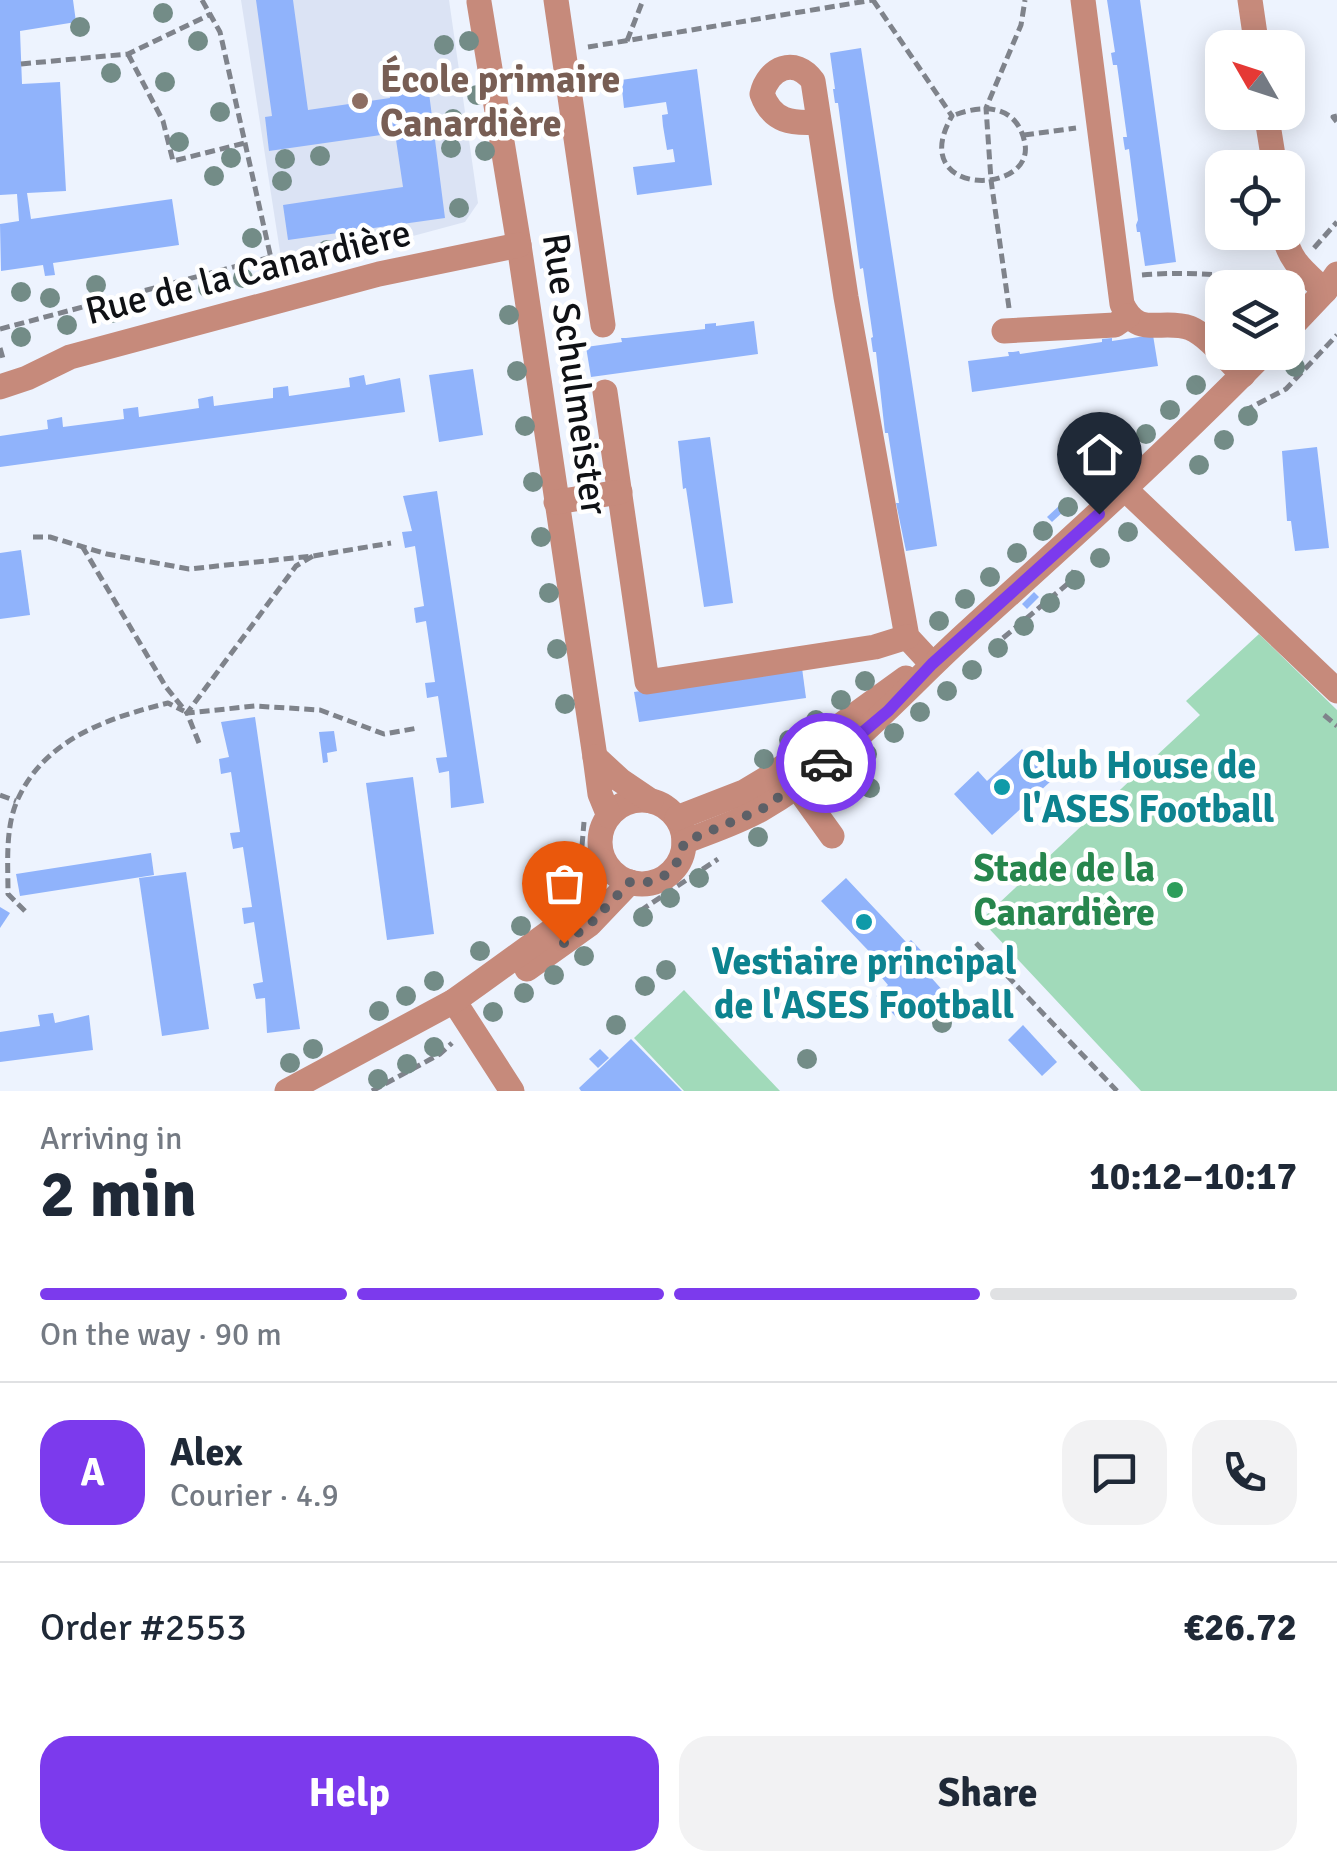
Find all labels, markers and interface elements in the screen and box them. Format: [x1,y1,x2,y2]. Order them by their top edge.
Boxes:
north arrow [1205,30,1305,130]
map controls [1205,30,1305,370]
place label: École primaire Canardière [380,55,620,147]
marker: École primaire Canardière [349,90,371,112]
button: locate [1205,150,1305,250]
street label: Rue de la Canardière [80,209,416,335]
street label: Rue Schulmeister [532,230,618,518]
button: layers [1205,270,1305,370]
pin [1057,412,1142,515]
icon: home [1072,427,1127,482]
courier [776,713,876,813]
icon: car [799,736,854,791]
place label: Club House de l'ASES Football [1022,742,1274,833]
marker: Club House de l'ASES Football [991,776,1013,798]
pin [522,841,607,944]
place label: Stade de la Canardière [973,845,1155,936]
icon: bag [537,856,592,911]
marker: Stade de la Canardière [1164,879,1186,901]
marker: Vestiaire principal de l'ASES Football [853,911,875,933]
place label: Vestiaire principal de l'ASES Football [711,938,1017,1029]
text: Arriving in [40,1119,182,1158]
text: 10:12–10:17 [1089,1153,1297,1200]
text: 2 min [40,1155,197,1235]
text: On the way · 90 m [40,1315,282,1354]
button: chat [1062,1420,1167,1525]
button: phone [1192,1420,1297,1525]
text: Alex [170,1429,243,1476]
text: A [80,1449,105,1496]
text: Courier · 4.9 [170,1476,339,1515]
text: Order #2553 [40,1604,247,1651]
text: €26.72 [1184,1604,1297,1651]
button: Help [40,1736,659,1851]
button: Share [679,1736,1297,1851]

